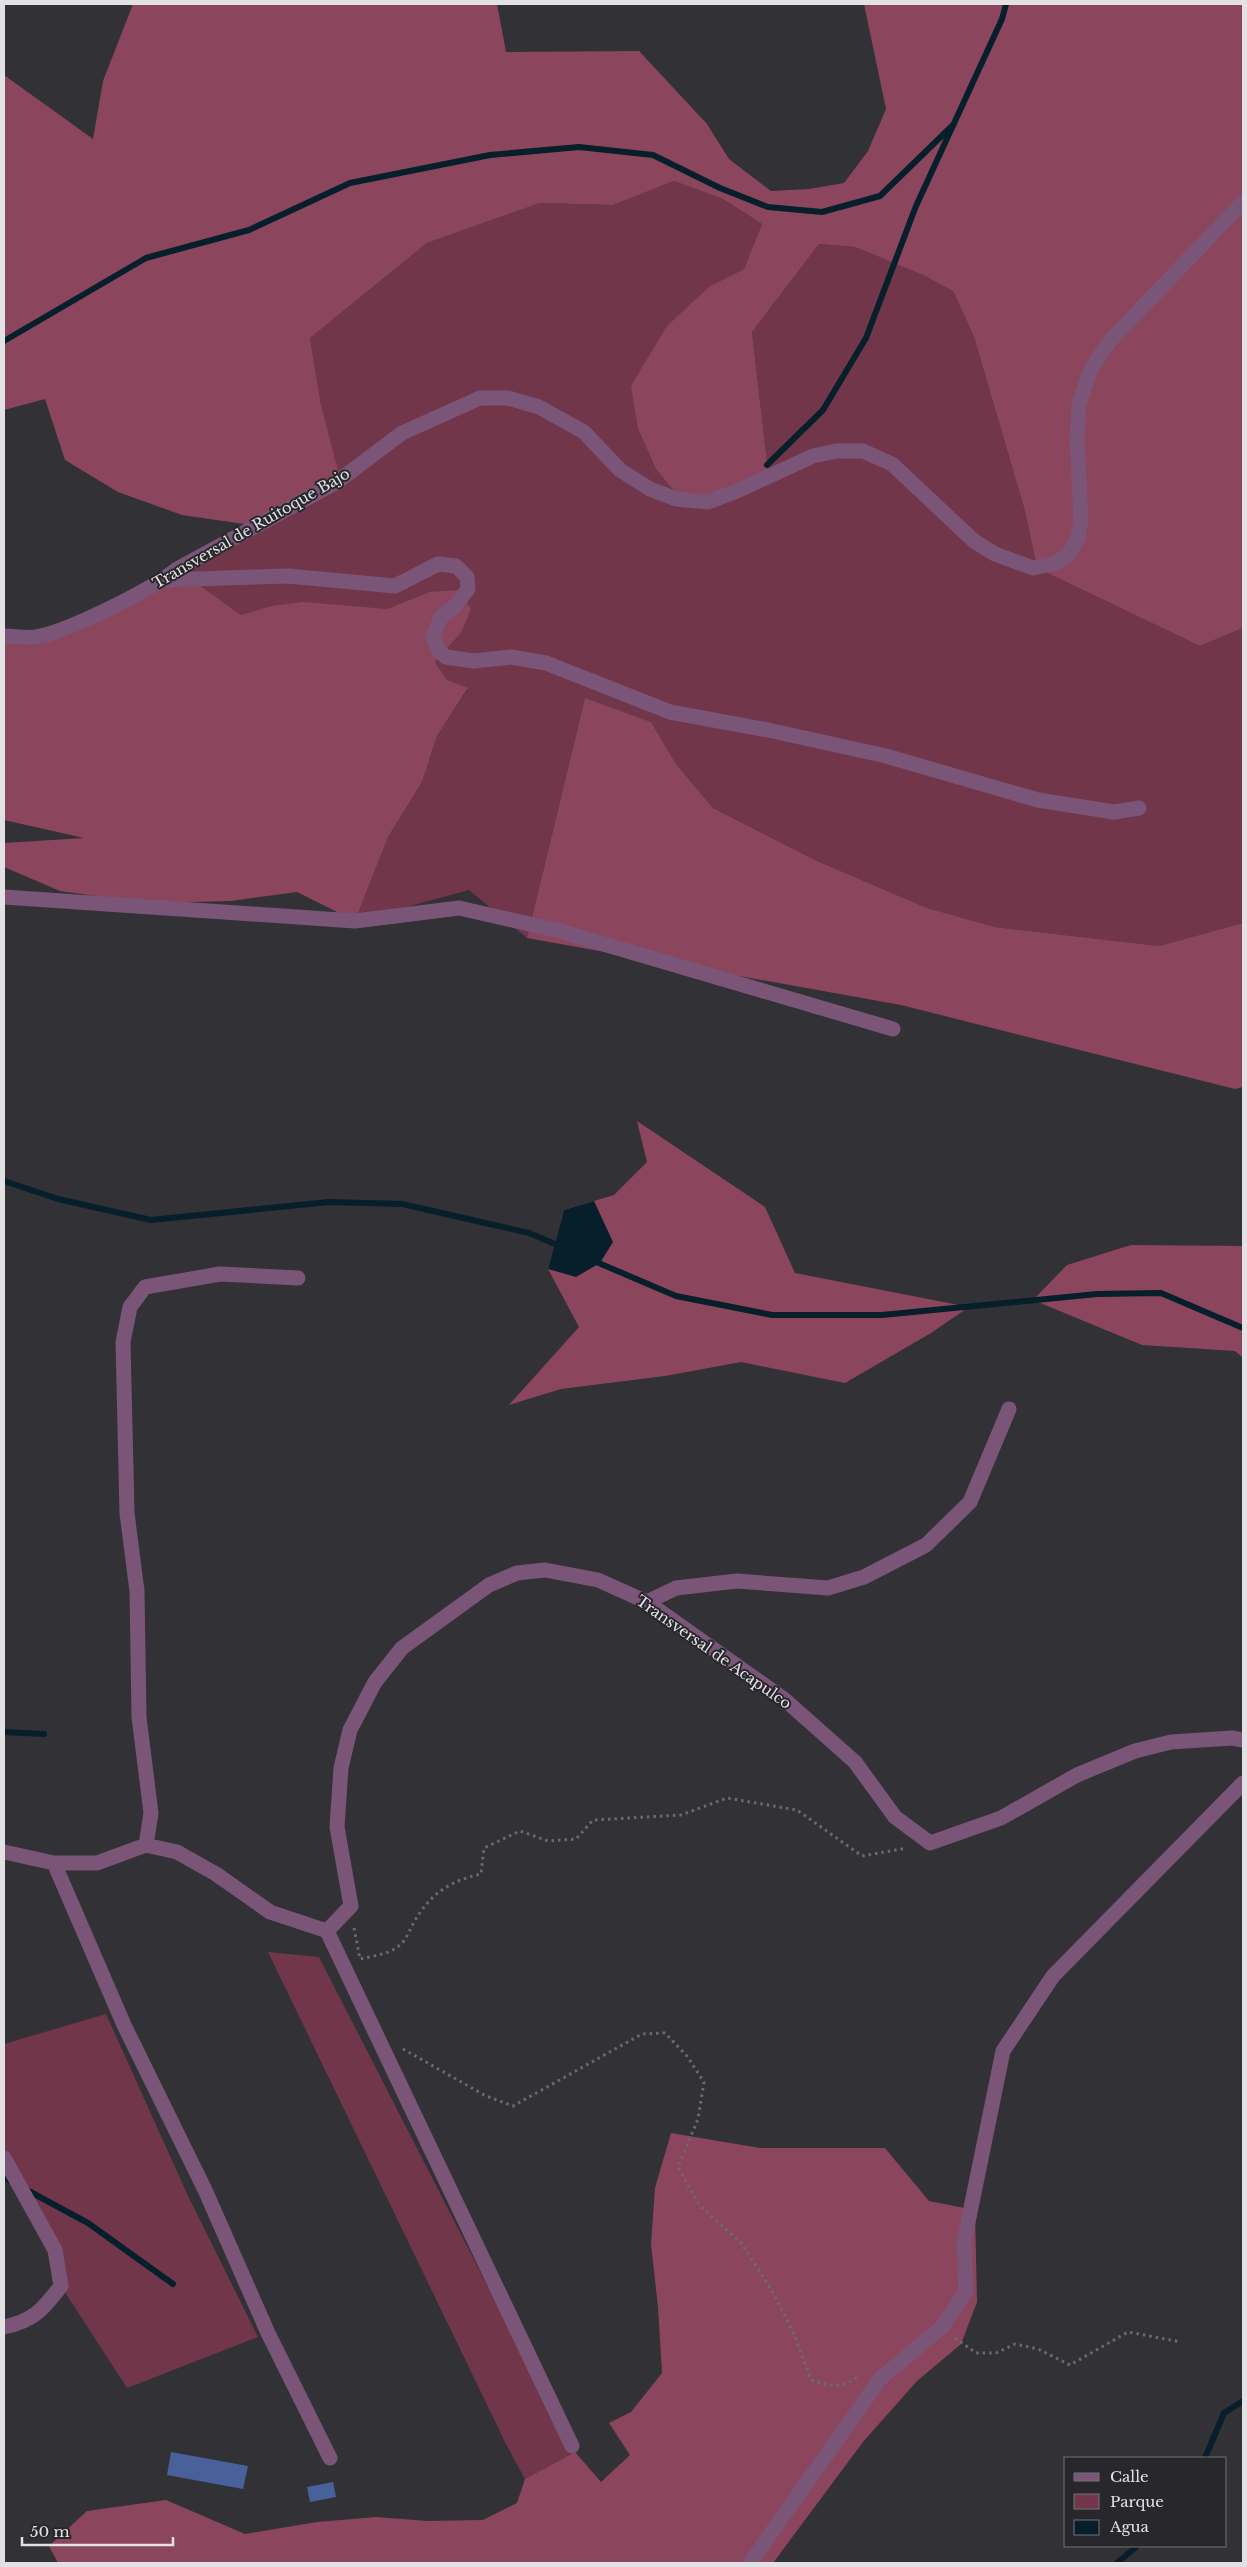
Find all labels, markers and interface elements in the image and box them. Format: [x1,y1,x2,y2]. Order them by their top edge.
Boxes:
street label: Transversal de Ruitoque Bajo [149,463,353,592]
street label: Transversal de Acapulco [633,1591,796,1713]
legend [1064,2457,1227,2547]
text: Calle [1110,2467,1149,2486]
text: Parque [1110,2492,1164,2511]
scale bar [22,2514,174,2546]
text: Agua [1109,2517,1150,2536]
text: 50 m [30,2522,70,2541]

